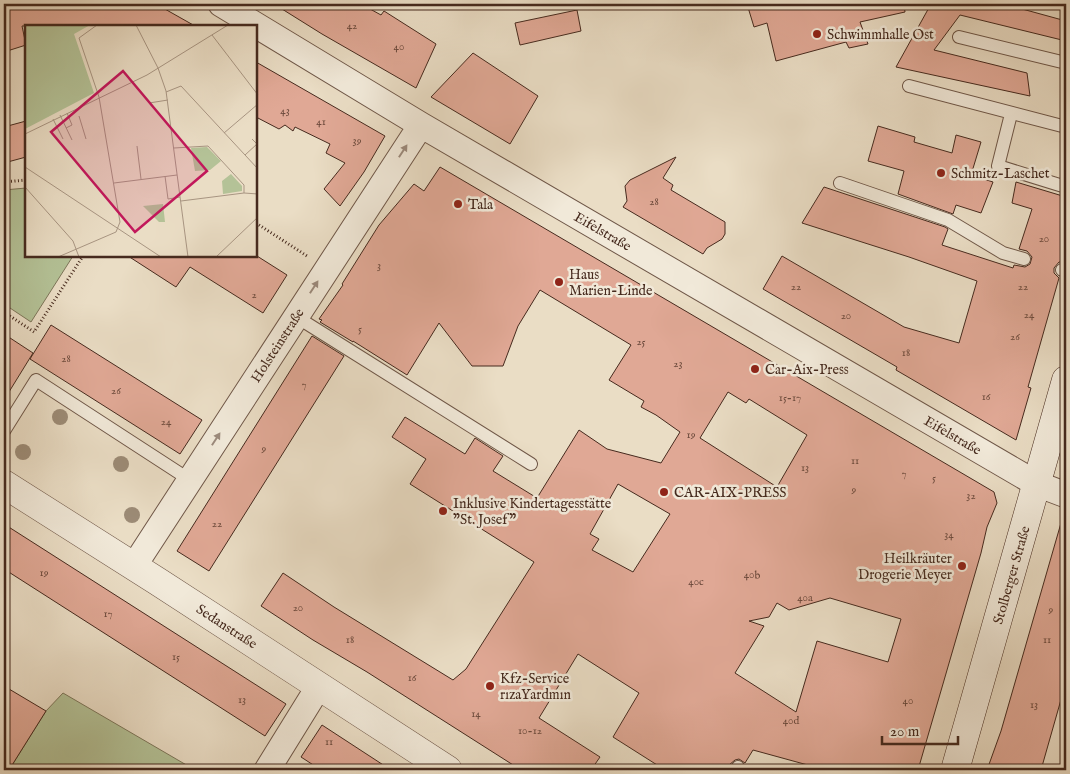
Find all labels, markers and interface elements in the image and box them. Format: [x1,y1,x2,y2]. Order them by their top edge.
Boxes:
house number: 42 [347,19,357,33]
inset map [25,25,258,258]
place label: Schwimmhalle Ost [827,26,934,44]
marker: Schwimmhalle Ost [811,28,823,40]
house number: 40 [394,40,404,54]
house number: 43 [280,104,290,118]
house number: 41 [316,115,326,129]
house number: 39 [353,134,362,148]
one-way arrow [398,145,408,158]
place label: Schmitz-Laschet [951,165,1050,183]
marker: Schmitz-Laschet [935,167,947,179]
house number: 28 [649,195,659,209]
place label: Tala [468,196,494,214]
marker: Tala [452,198,464,210]
street label: Eifelstraße [571,208,635,256]
house number: 20 [1039,232,1049,246]
house number: 3 [377,259,381,273]
place label: Haus Marien-Linde [569,266,653,300]
marker: Haus Marien-Linde [553,276,565,288]
house number: 22 [791,280,801,294]
house number: 22 [1018,280,1028,294]
one-way arrow [309,281,319,294]
house number: 2 [251,288,257,302]
street label: Holsteinstraße [247,304,309,386]
house number: 24 [1024,308,1035,322]
house number: 20 [841,309,851,323]
house number: 5 [358,322,362,336]
house number: 26 [1010,330,1020,344]
house number: 25 [636,335,646,349]
house number: 18 [902,346,910,360]
house number: 28 [61,352,71,366]
house number: 23 [673,357,683,371]
place label: Car-Aix-Press [765,361,849,379]
marker: Car-Aix-Press [749,363,761,375]
house number: 7 [301,378,307,392]
house number: 26 [111,384,121,398]
house number: 16 [982,390,991,404]
house number: 15-17 [779,391,801,405]
street label: Eifelstraße [921,412,985,460]
house number: 24 [161,415,172,429]
house number: 19 [687,428,696,442]
one-way arrow [212,432,221,445]
house number: 9 [261,442,267,456]
house number: 11 [851,454,859,468]
house number: 13 [801,461,809,475]
house number: 7 [901,467,907,481]
house number: 5 [932,471,936,485]
house number: 9 [851,483,857,497]
place label: CAR-AIX-PRESS [674,484,787,502]
marker: CAR-AIX-PRESS [658,486,670,498]
house number: 32 [966,489,976,503]
place label: Inklusive Kindertagesstätte "St. Josef" [453,495,612,529]
marker: Inklusive Kindertagesstätte "St. Josef" [437,505,449,517]
house number: 22 [212,517,222,531]
street label: Stolberger Straße [989,524,1035,626]
house number: 34 [944,528,954,542]
place label: Heilkräuter Drogerie Meyer [858,550,952,584]
marker: Heilkräuter Drogerie Meyer [956,560,968,572]
house number: 19 [40,566,49,580]
house number: 40b [744,568,760,582]
house number: 40c [688,575,704,589]
house number: 40a [797,591,813,605]
street label: Sedanstraße [193,600,261,654]
house number: 20 [293,601,303,615]
house number: 9 [1048,603,1054,617]
house number: 17 [103,607,113,621]
house number: 18 [346,633,354,647]
house number: 11 [1043,633,1051,647]
house number: 15 [172,650,180,664]
place label: Kfz-Service rızaYardmın [500,670,571,704]
house number: 16 [408,671,417,685]
marker: Kfz-Service rızaYardmın [484,680,496,692]
house number: 13 [238,693,246,707]
house number: 40 [903,694,913,708]
house number: 13 [1030,698,1038,712]
house number: 14 [471,707,481,721]
house number: 40d [783,714,799,728]
scale bar [882,714,959,746]
text: 20 m [890,722,920,741]
house number: 10-12 [518,724,542,738]
house number: 11 [325,735,333,749]

